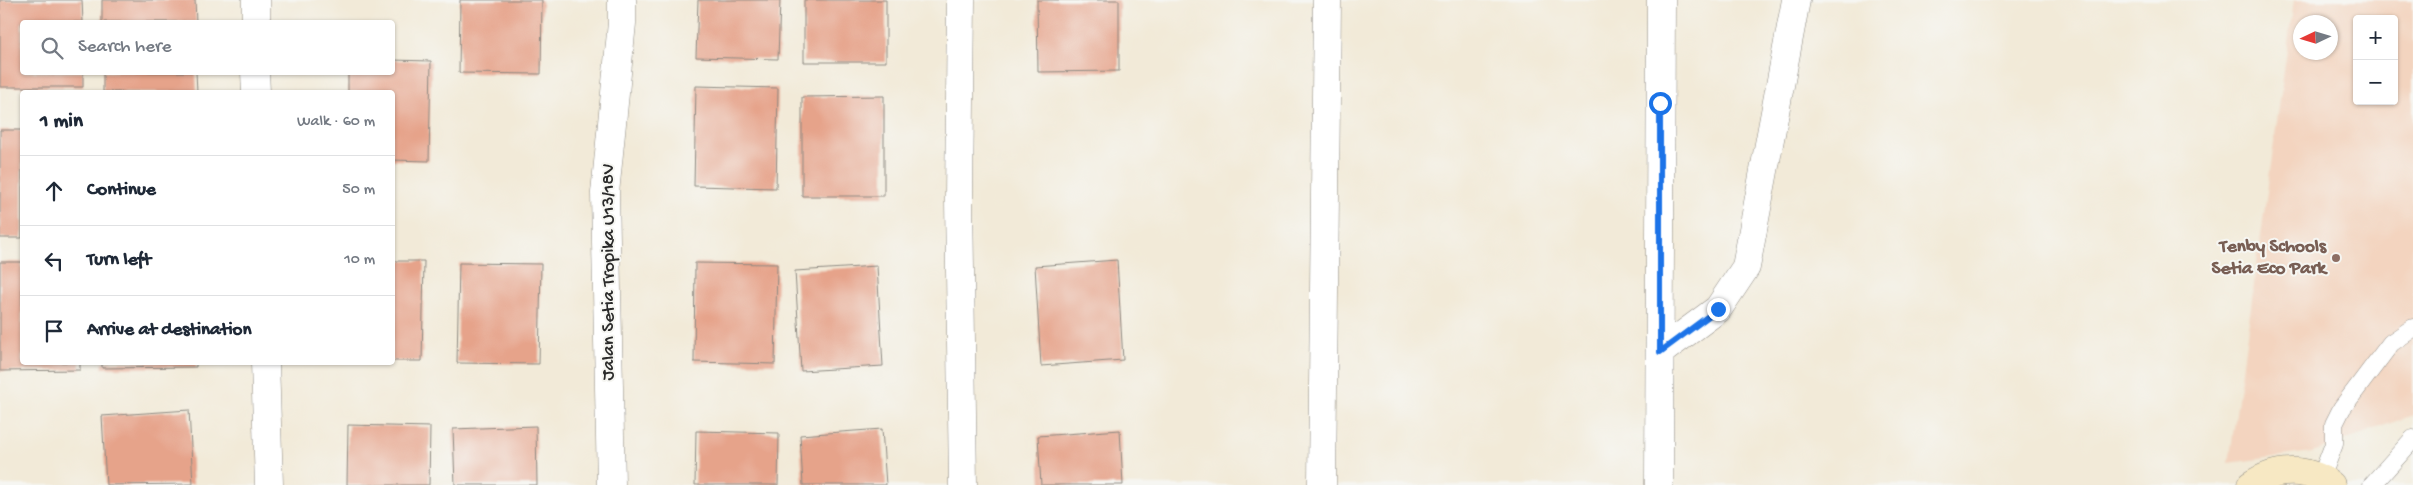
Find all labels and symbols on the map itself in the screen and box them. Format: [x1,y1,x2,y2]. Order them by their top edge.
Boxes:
north arrow [2293,15,2338,60]
route start [1649,92,1672,115]
street label: Jalan Setia Tropika U13/18V [598,163,621,381]
place label: Tenby Schools Setia Eco Park [2212,236,2329,281]
marker: Tenby Schools Setia Eco Park [2330,252,2342,264]
route end [1707,298,1730,321]

